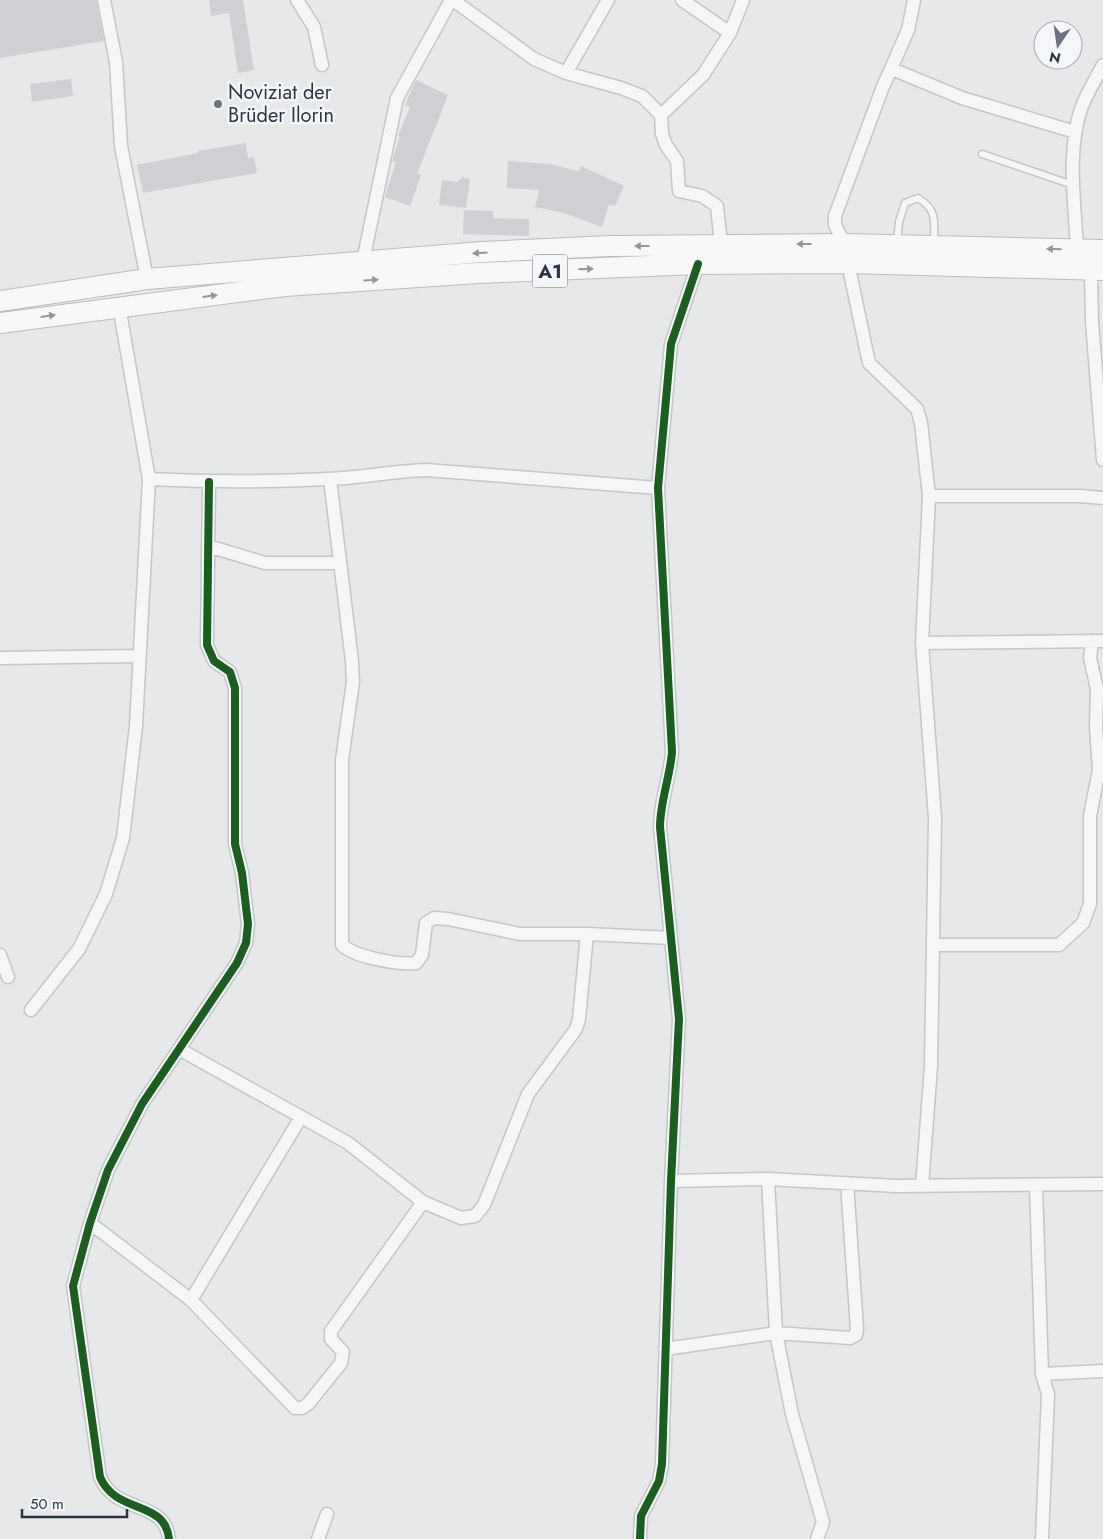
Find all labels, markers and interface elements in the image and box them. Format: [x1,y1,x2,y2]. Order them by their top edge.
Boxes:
north arrow [1033,20,1083,70]
text: N [1047,47,1063,69]
place label: Noviziat der Brüder Ilorin [228,78,334,130]
marker: Noviziat der Brüder Ilorin [212,98,224,110]
one-way arrow [796,240,812,248]
one-way arrow [634,242,650,250]
one-way arrow [1046,245,1062,253]
one-way arrow [471,249,487,257]
road number: A1 [532,255,568,288]
one-way arrow [578,265,594,273]
one-way arrow [363,276,379,284]
one-way arrow [202,292,218,300]
one-way arrow [41,311,57,319]
scale bar [22,1486,128,1518]
text: 50 m [30,1493,64,1515]

